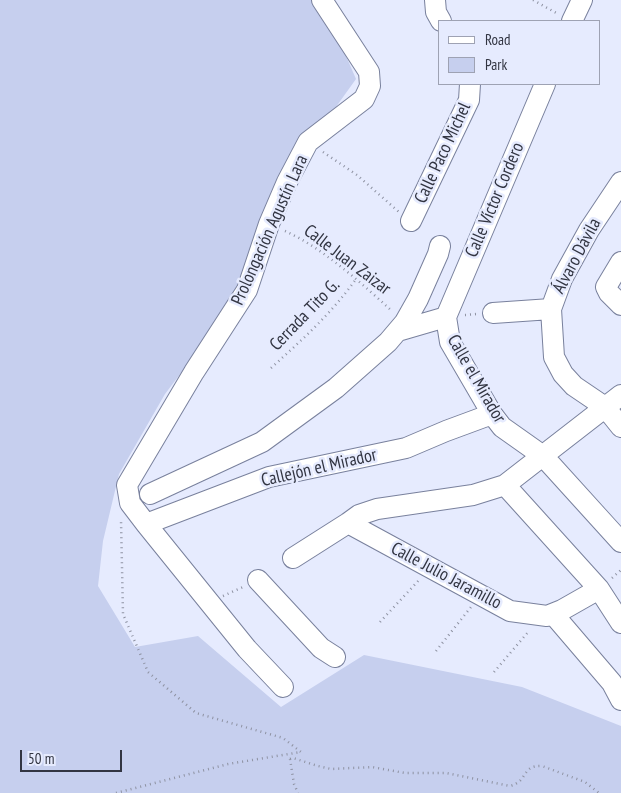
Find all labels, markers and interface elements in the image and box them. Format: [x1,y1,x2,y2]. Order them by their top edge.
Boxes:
legend [438,20,601,85]
text: Road [485,30,511,49]
text: Park [485,55,507,74]
street label: Calle Paco Michel [410,99,476,207]
street label: Calle Víctor Cordero [461,139,529,261]
street label: Prolongación Agustín Lara [227,152,313,308]
street label: Álvaro Dávila [548,215,606,297]
street label: Calle Juan Zaizar [299,220,395,300]
street label: Cerrada Tito G. [265,275,345,355]
street label: Calle el Mirador [442,331,510,427]
street label: Callejón el Mirador [259,444,379,492]
street label: Calle Julio Jaramillo [387,538,505,614]
scale bar [22,740,125,772]
text: 50 m [28,749,54,768]

